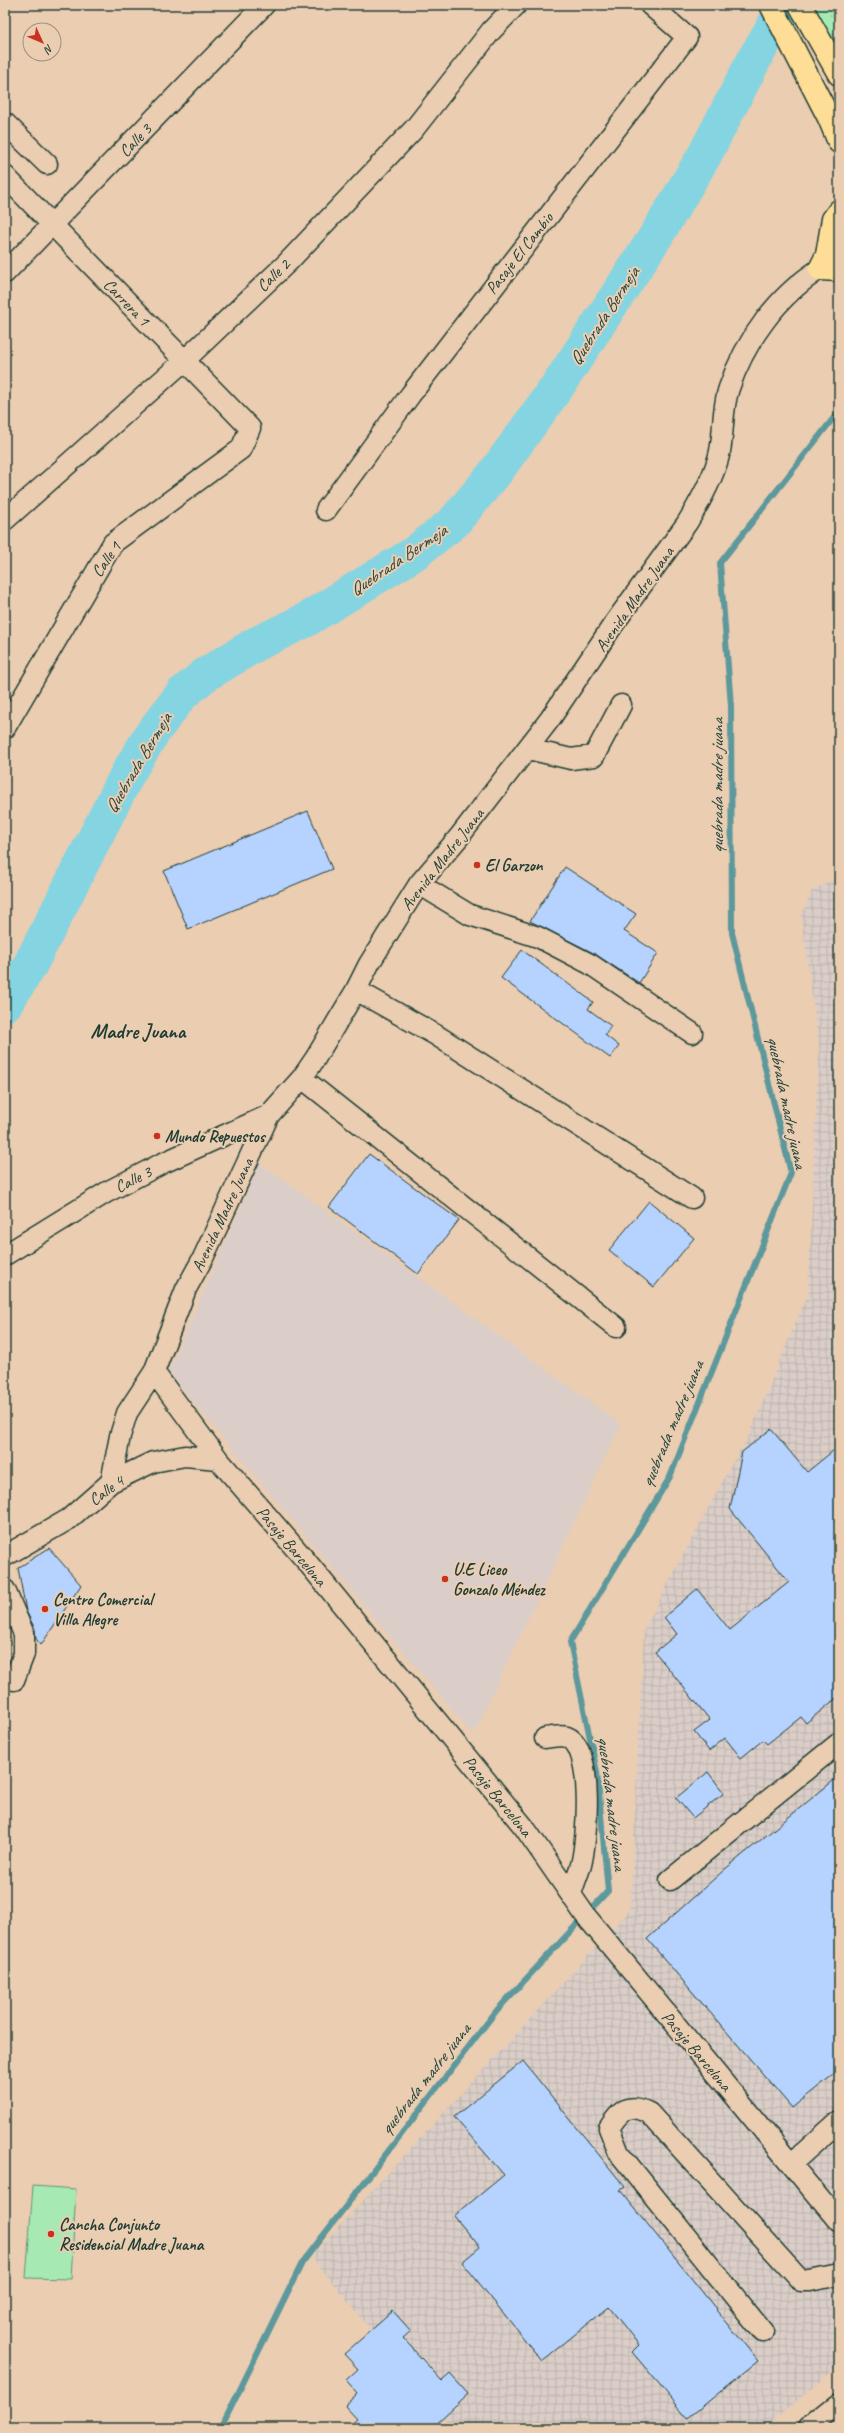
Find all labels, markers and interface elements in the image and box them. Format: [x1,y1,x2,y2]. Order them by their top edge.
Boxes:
north arrow [22,22,62,62]
text: N [40,42,57,58]
street label: Calle 3 [114,118,157,161]
street label: Pasaje El Cambio [481,207,558,298]
street label: Calle 2 [252,254,295,296]
water label: Quebrada Bermeja [564,261,645,369]
street label: Carrera 1 [99,274,155,331]
water label: Quebrada Bermeja [345,518,453,601]
street label: Calle 1 [87,536,127,581]
street label: Avenida Madre Juana [590,542,679,656]
water label: Quebrada Bermeja [100,707,178,817]
water label: quebrada madre juana [706,716,728,854]
street label: Avenida Madre Juana [396,803,489,915]
place label: El Garzon [485,855,544,876]
marker: El Garzon [472,860,482,870]
district label: Madre Juana [91,1018,187,1044]
water label: quebrada madre juana [762,1034,812,1173]
place label: Mundo Repuestos [165,1126,267,1147]
marker: Mundo Repuestos [152,1131,162,1141]
street label: Avenida Madre Juana [187,1154,259,1276]
street label: Calle 3 [111,1161,156,1198]
water label: quebrada madre juana [635,1355,710,1490]
street label: Calle 4 [85,1469,130,1510]
street label: Pasaje Barcelona [252,1502,332,1592]
place label: U.E Liceo Gonzalo Méndez [453,1559,546,1600]
marker: U.E Liceo Gonzalo Méndez [440,1574,450,1584]
place label: Centro Comercial Villa Alegre [53,1589,156,1630]
marker: Centro Comercial Villa Alegre [40,1604,50,1614]
water label: quebrada madre juana [593,1735,631,1874]
street label: Pasaje Barcelona [459,1752,538,1842]
street label: Pasaje Barcelona [657,2007,737,2097]
water label: quebrada madre juana [375,2017,477,2139]
place label: Cancha Conjunto Residencial Madre Juana [59,2214,205,2255]
marker: Cancha Conjunto Residencial Madre Juana [46,2229,56,2239]

